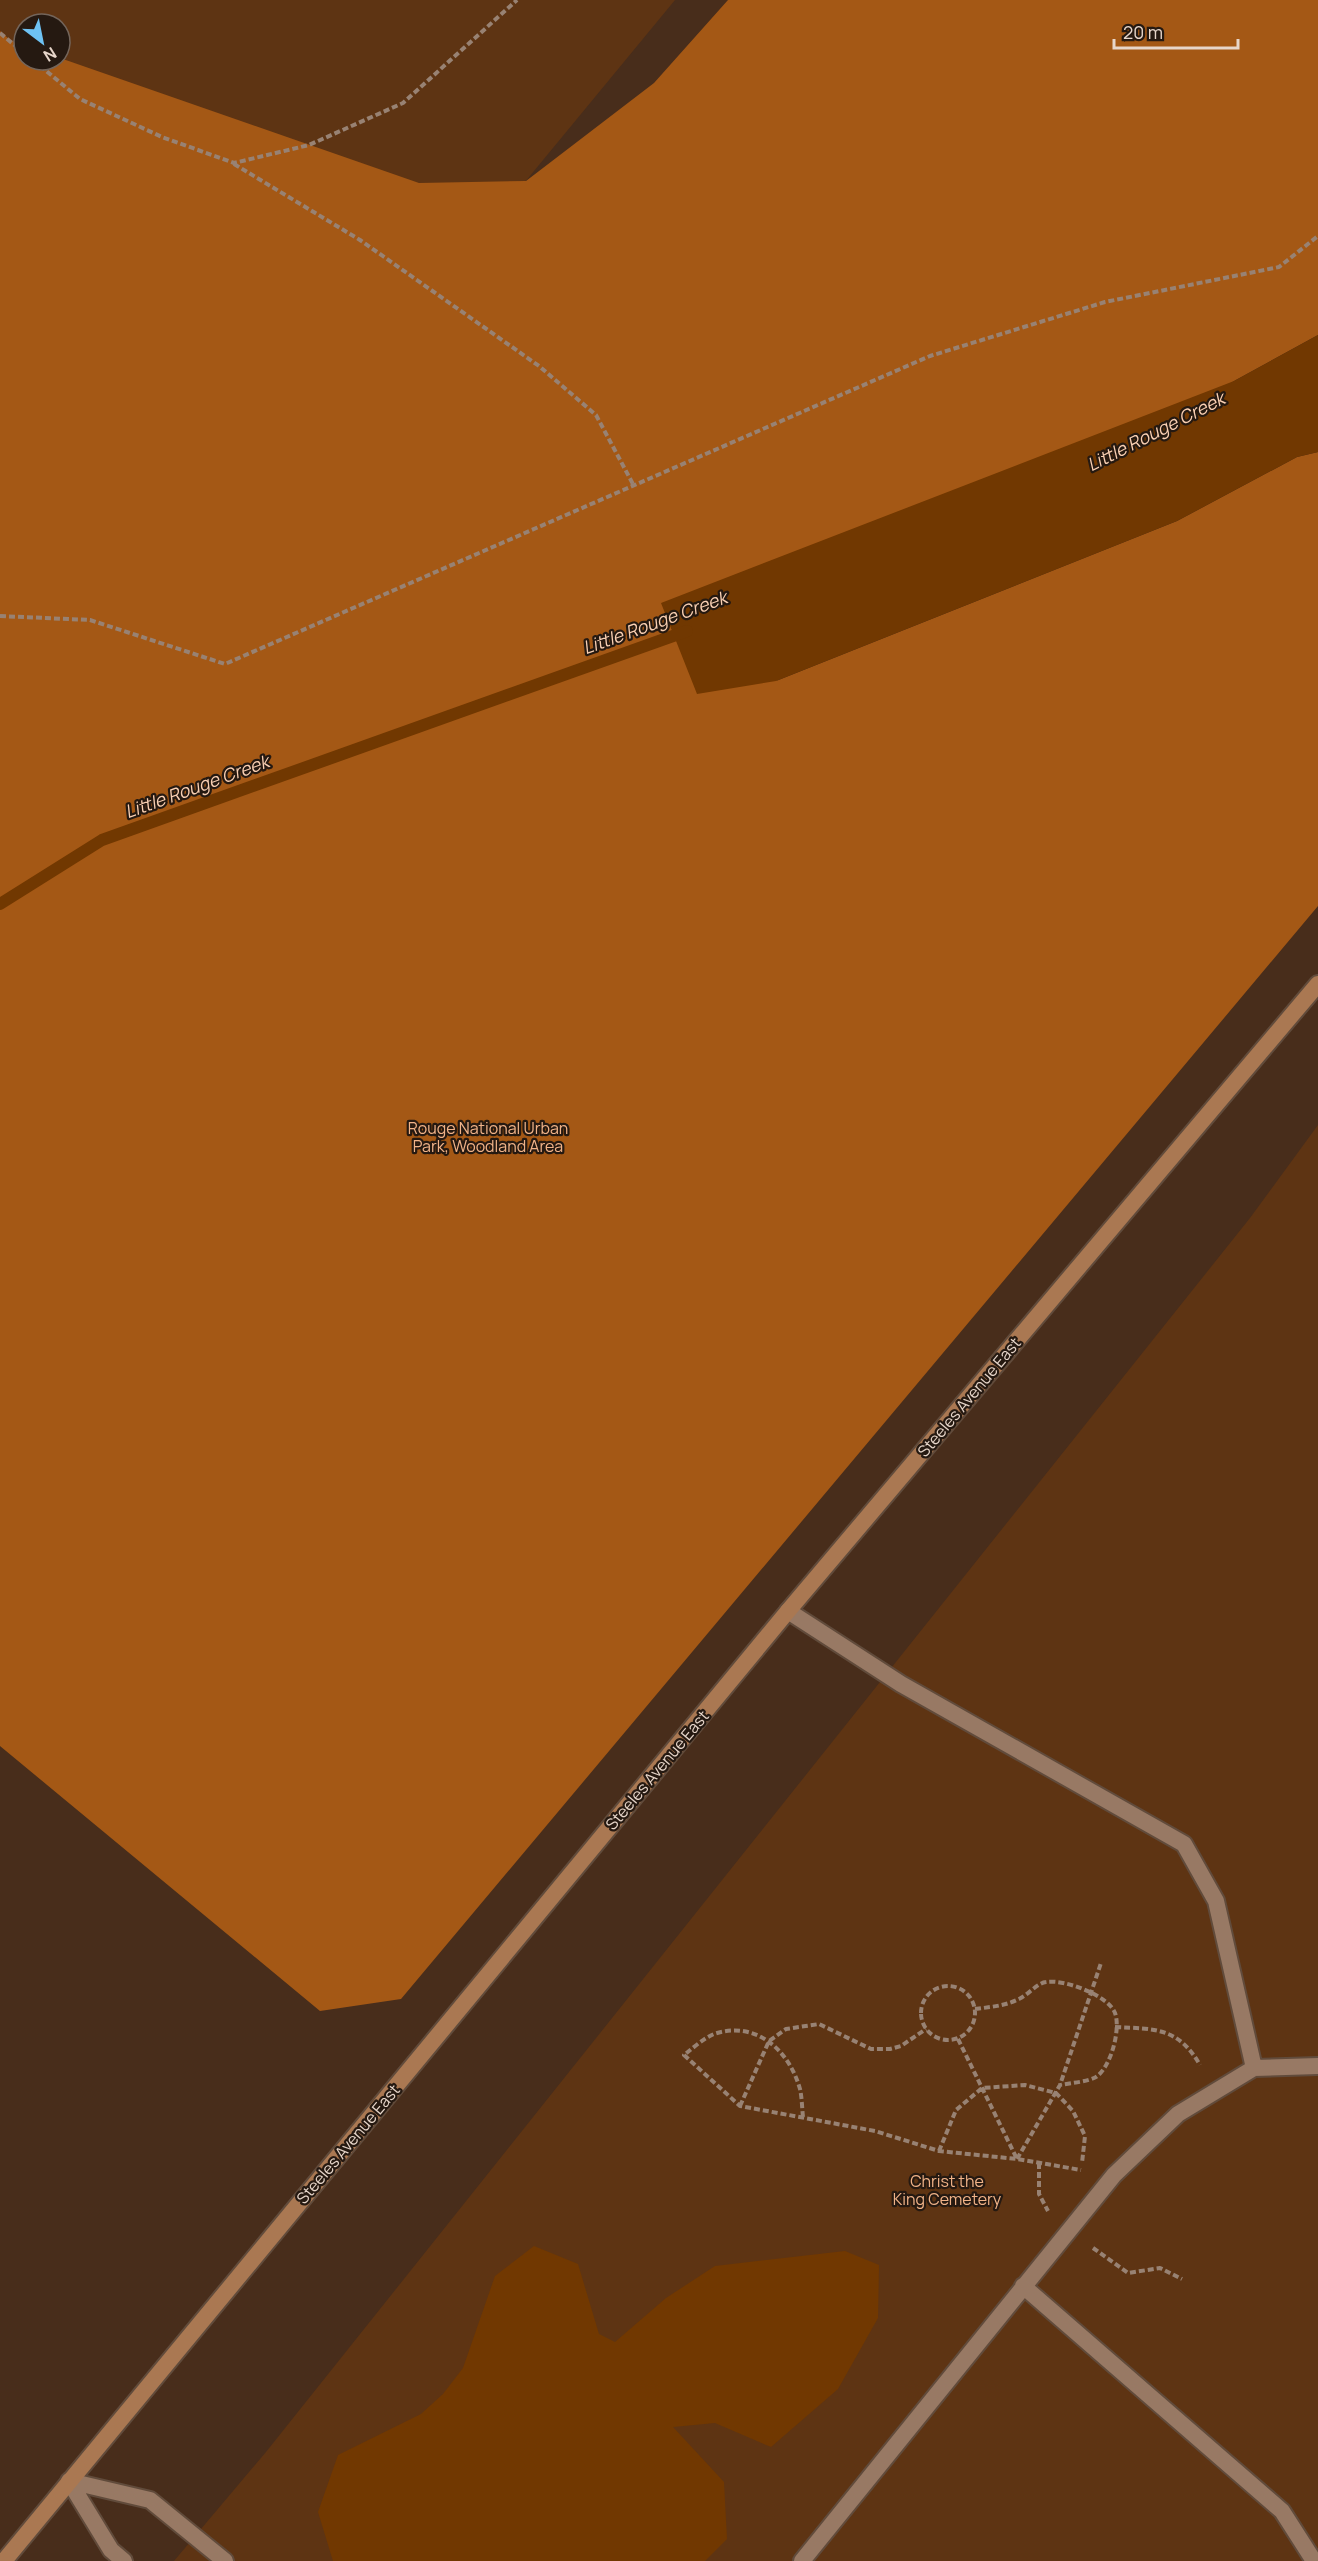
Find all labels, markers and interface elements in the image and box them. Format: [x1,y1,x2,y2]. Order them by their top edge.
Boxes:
north arrow [12,12,72,72]
scale bar [1114,12,1238,50]
text: 20 m [1123,20,1163,44]
text: N [39,42,61,67]
water label: Little Rouge Creek [1083,385,1231,476]
water label: Little Rouge Creek [579,584,733,659]
water label: Little Rouge Creek [121,748,275,823]
park label: Rouge National Urban Park, Woodland Area [408,1117,568,1157]
street label: Steeles Avenue East [912,1332,1026,1462]
street label: Steeles Avenue East [600,1705,714,1835]
street label: Steeles Avenue East [291,2079,405,2209]
park label: Christ the King Cemetery [893,2170,1002,2210]

